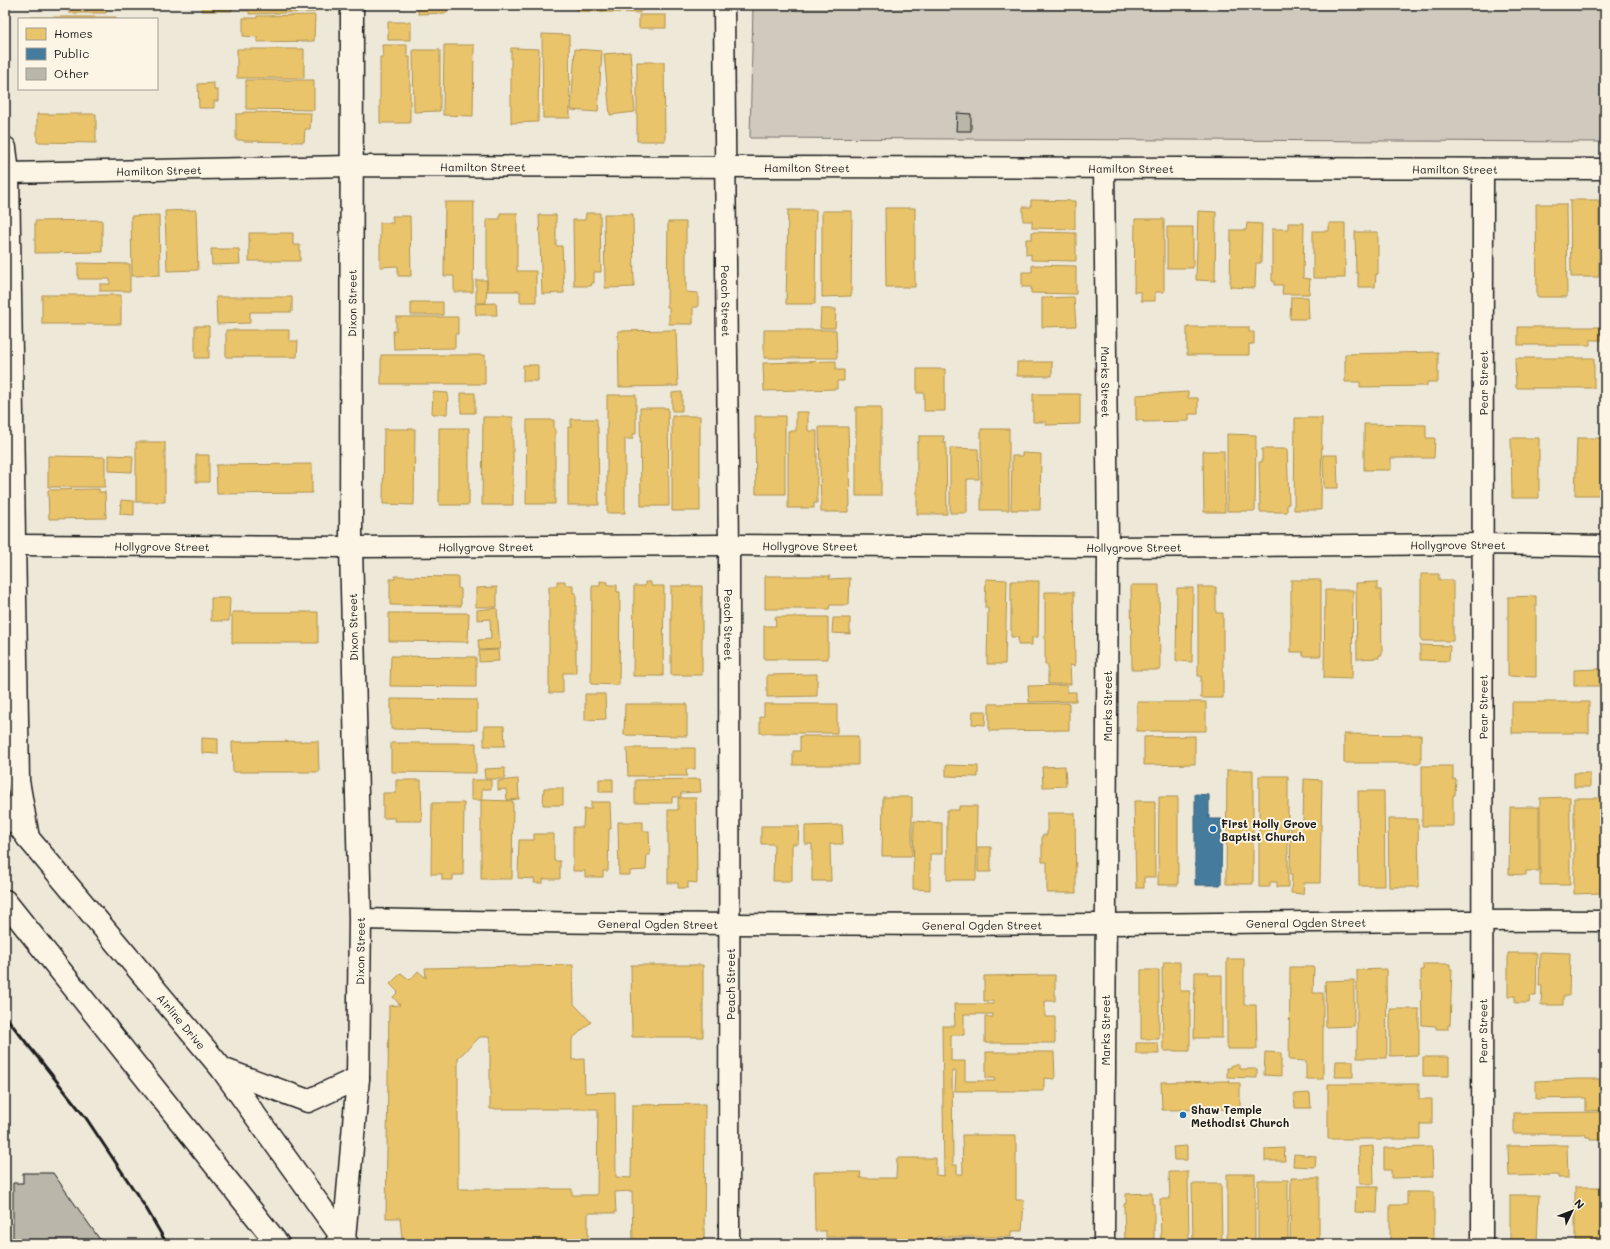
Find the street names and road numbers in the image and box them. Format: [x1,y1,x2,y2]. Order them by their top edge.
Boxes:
street label: Hamilton Street [440,159,526,174]
street label: Hamilton Street [764,159,850,175]
street label: Hamilton Street [1088,160,1174,175]
street label: Hamilton Street [1412,161,1498,176]
street label: Hamilton Street [116,162,202,178]
street label: Peach Street [718,265,734,337]
street label: Dixon Street [344,269,359,337]
street label: Marks Street [1098,346,1114,418]
street label: Pear Street [1475,351,1490,415]
street label: Hollygrove Street [1410,536,1506,552]
street label: Hollygrove Street [114,538,210,554]
street label: Hollygrove Street [762,538,858,553]
street label: Hollygrove Street [438,539,534,554]
street label: Hollygrove Street [1086,539,1182,555]
street label: Peach Street [722,589,737,661]
street label: Dixon Street [345,593,361,661]
street label: Marks Street [1100,670,1115,741]
street label: Pear Street [1475,675,1490,739]
street label: General Ogden Street [1246,914,1366,930]
street label: General Ogden Street [598,915,718,932]
street label: Dixon Street [352,917,368,985]
street label: General Ogden Street [922,917,1042,932]
street label: Peach Street [723,948,738,1020]
street label: Airline Drive [154,990,210,1052]
street label: Marks Street [1098,994,1113,1065]
street label: Pear Street [1475,999,1490,1063]

